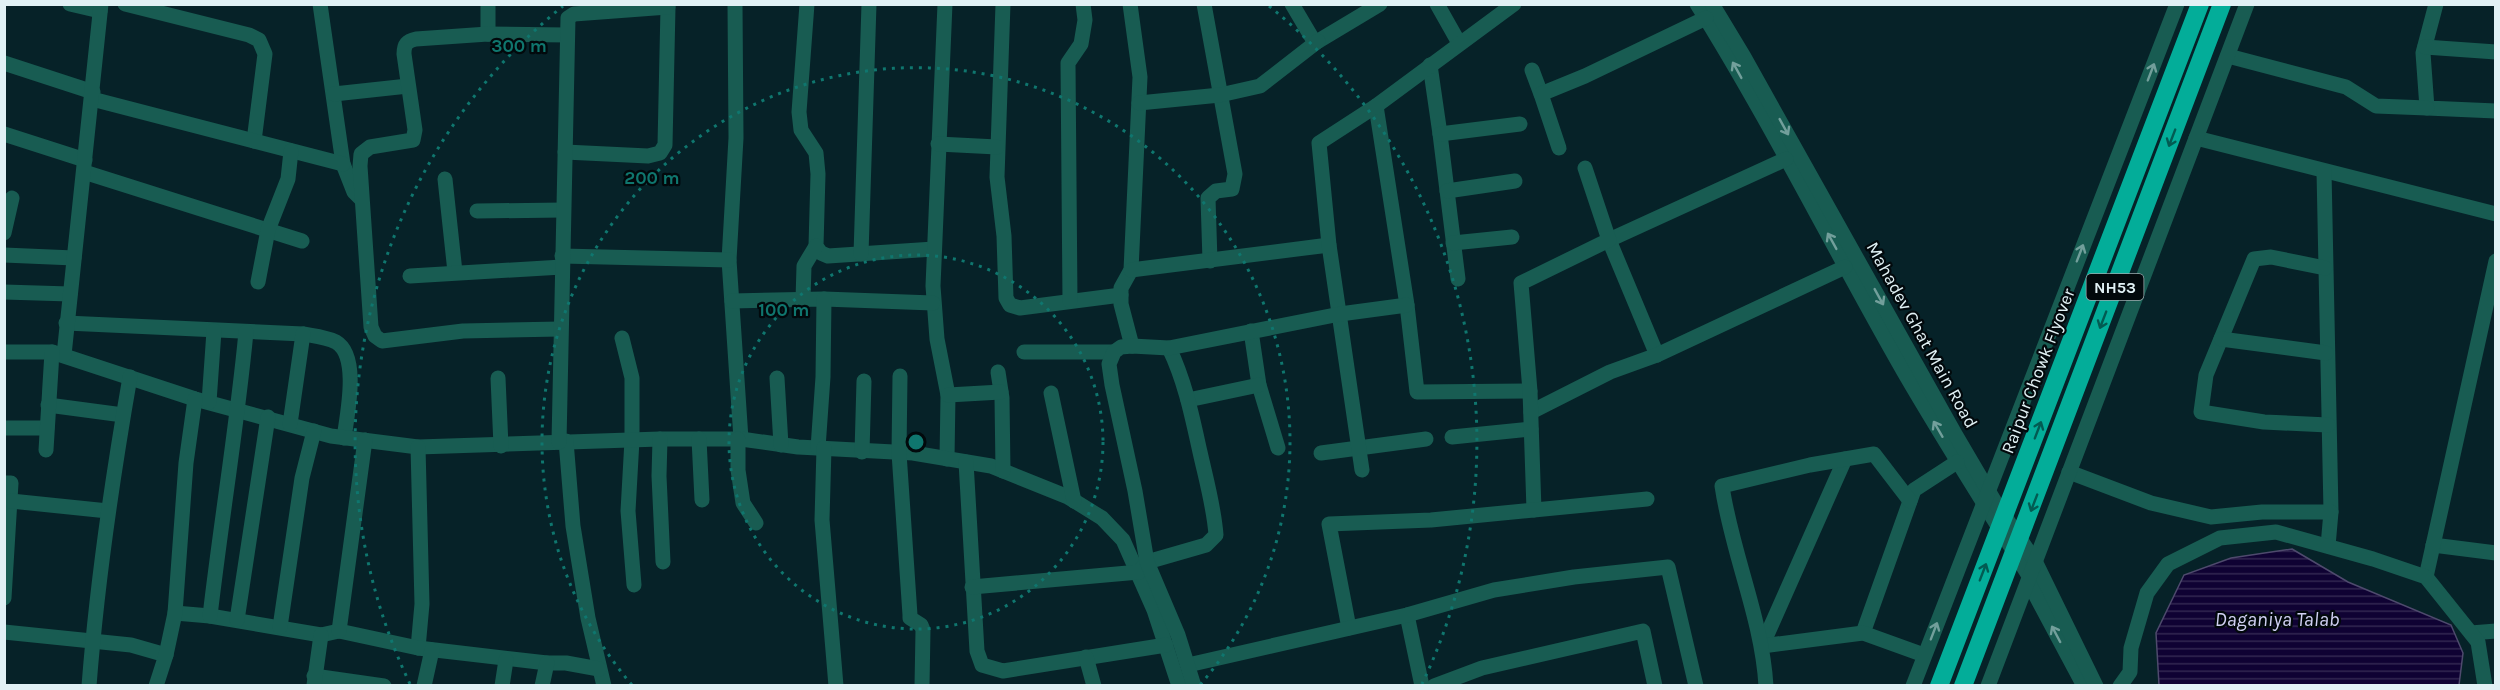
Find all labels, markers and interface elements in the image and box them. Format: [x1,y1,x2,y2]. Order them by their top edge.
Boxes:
text: 300 m [491,35,547,57]
one-way arrow [1731,62,1743,79]
one-way arrow [2146,63,2157,81]
one-way arrow [1778,119,1790,136]
one-way arrow [2165,128,2176,147]
text: 200 m [624,167,680,189]
one-way arrow [1825,233,1837,250]
street label: Mahadev Ghat Main Road [1862,238,1982,432]
one-way arrow [2076,245,2087,263]
road number: NH53 [2086,274,2144,300]
street label: Raipur Chowk Flyover [1996,285,2080,457]
one-way arrow [1874,288,1886,305]
text: 100 m [759,299,809,321]
one-way arrow [2096,310,2107,329]
one-way arrow [1931,421,1943,438]
one-way arrow [2033,421,2044,440]
centre of rings [906,432,926,452]
one-way arrow [2027,493,2038,511]
one-way arrow [1978,564,1989,582]
water label: Daganiya Talab [2215,608,2340,631]
one-way arrow [1929,622,1940,641]
one-way arrow [2050,626,2062,643]

